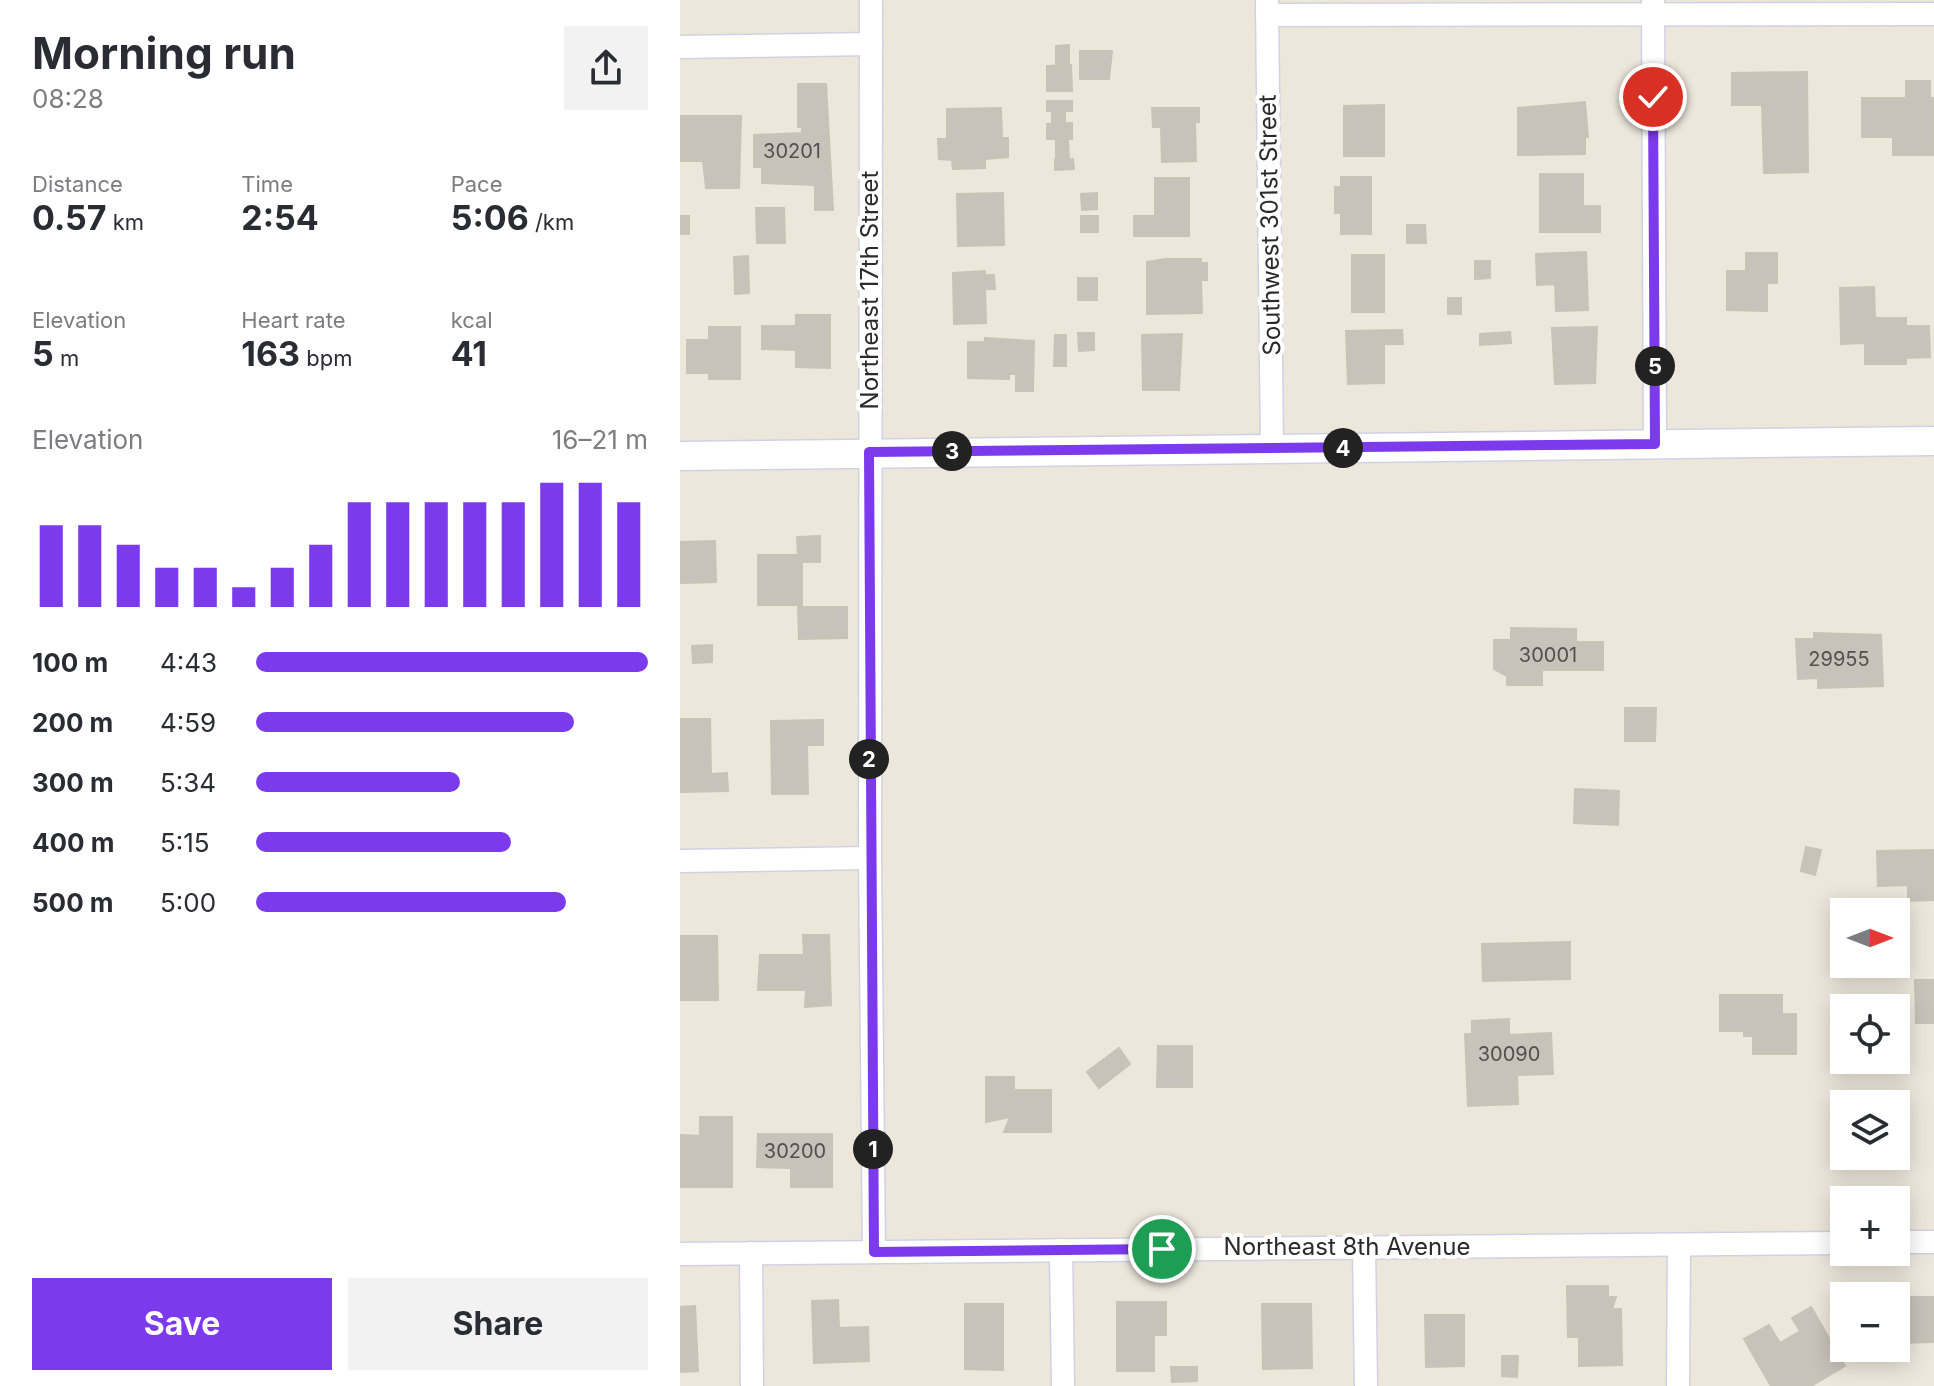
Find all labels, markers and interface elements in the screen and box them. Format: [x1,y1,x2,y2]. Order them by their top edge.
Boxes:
text: Morning run [32,26,296,80]
button: share [564,26,648,110]
pin [1619,63,1687,131]
icon: check [1631,75,1675,119]
text: 08:28 [32,83,104,114]
street label: Southwest 301st Street [1253,94,1286,356]
house number: 30201 [763,139,821,163]
street label: Northeast 17th Street [855,170,884,409]
text: Distance [32,171,123,197]
text: Time [241,171,293,197]
text: Pace [451,171,502,197]
text: 0.57 [32,197,107,238]
text: 2:54 [241,197,319,238]
text: 5:06 [451,197,529,238]
text: km [107,209,144,235]
text: /km [529,209,574,235]
text: Elevation [32,307,126,333]
text: Heart rate [241,307,346,333]
text: kcal [451,307,493,333]
text: 5 [32,333,54,374]
text: 163 [241,333,300,374]
text: 41 [451,333,487,374]
text: m [54,345,79,371]
text: bpm [300,345,352,371]
pin: 5 [1635,346,1675,386]
text: 5 [1648,353,1662,379]
text: Elevation [32,424,143,455]
text: 16–21 m [552,424,648,455]
pin: 4 [1323,428,1363,468]
pin: 3 [932,431,972,471]
text: 4 [1336,435,1350,461]
text: 3 [945,438,959,464]
house number: 30001 [1519,643,1577,667]
text: 100 m [32,647,108,678]
text: 4:43 [160,647,217,678]
house number: 29955 [1808,647,1870,671]
text: 200 m [32,707,113,738]
text: 4:59 [160,707,216,738]
pin: 2 [849,739,889,779]
text: 2 [862,746,876,772]
text: 300 m [32,767,114,798]
text: 5:34 [160,767,216,798]
text: 400 m [32,827,115,858]
text: 5:15 [160,827,210,858]
text: 500 m [32,887,114,918]
text: 5:00 [160,887,216,918]
north arrow [1830,898,1910,978]
map controls [1830,898,1910,1362]
button: locate [1830,994,1910,1074]
house number: 30090 [1478,1042,1540,1066]
button: layers [1830,1090,1910,1170]
pin: 1 [853,1129,893,1169]
text: 1 [868,1136,878,1162]
house number: 30200 [764,1139,826,1163]
button: + [1830,1186,1910,1266]
pin [1128,1215,1196,1283]
icon: arrive [1140,1227,1184,1271]
street label: Northeast 8th Avenue [1224,1232,1470,1261]
button: Save [32,1278,332,1370]
button: Share [348,1278,648,1370]
button: − [1830,1282,1910,1362]

